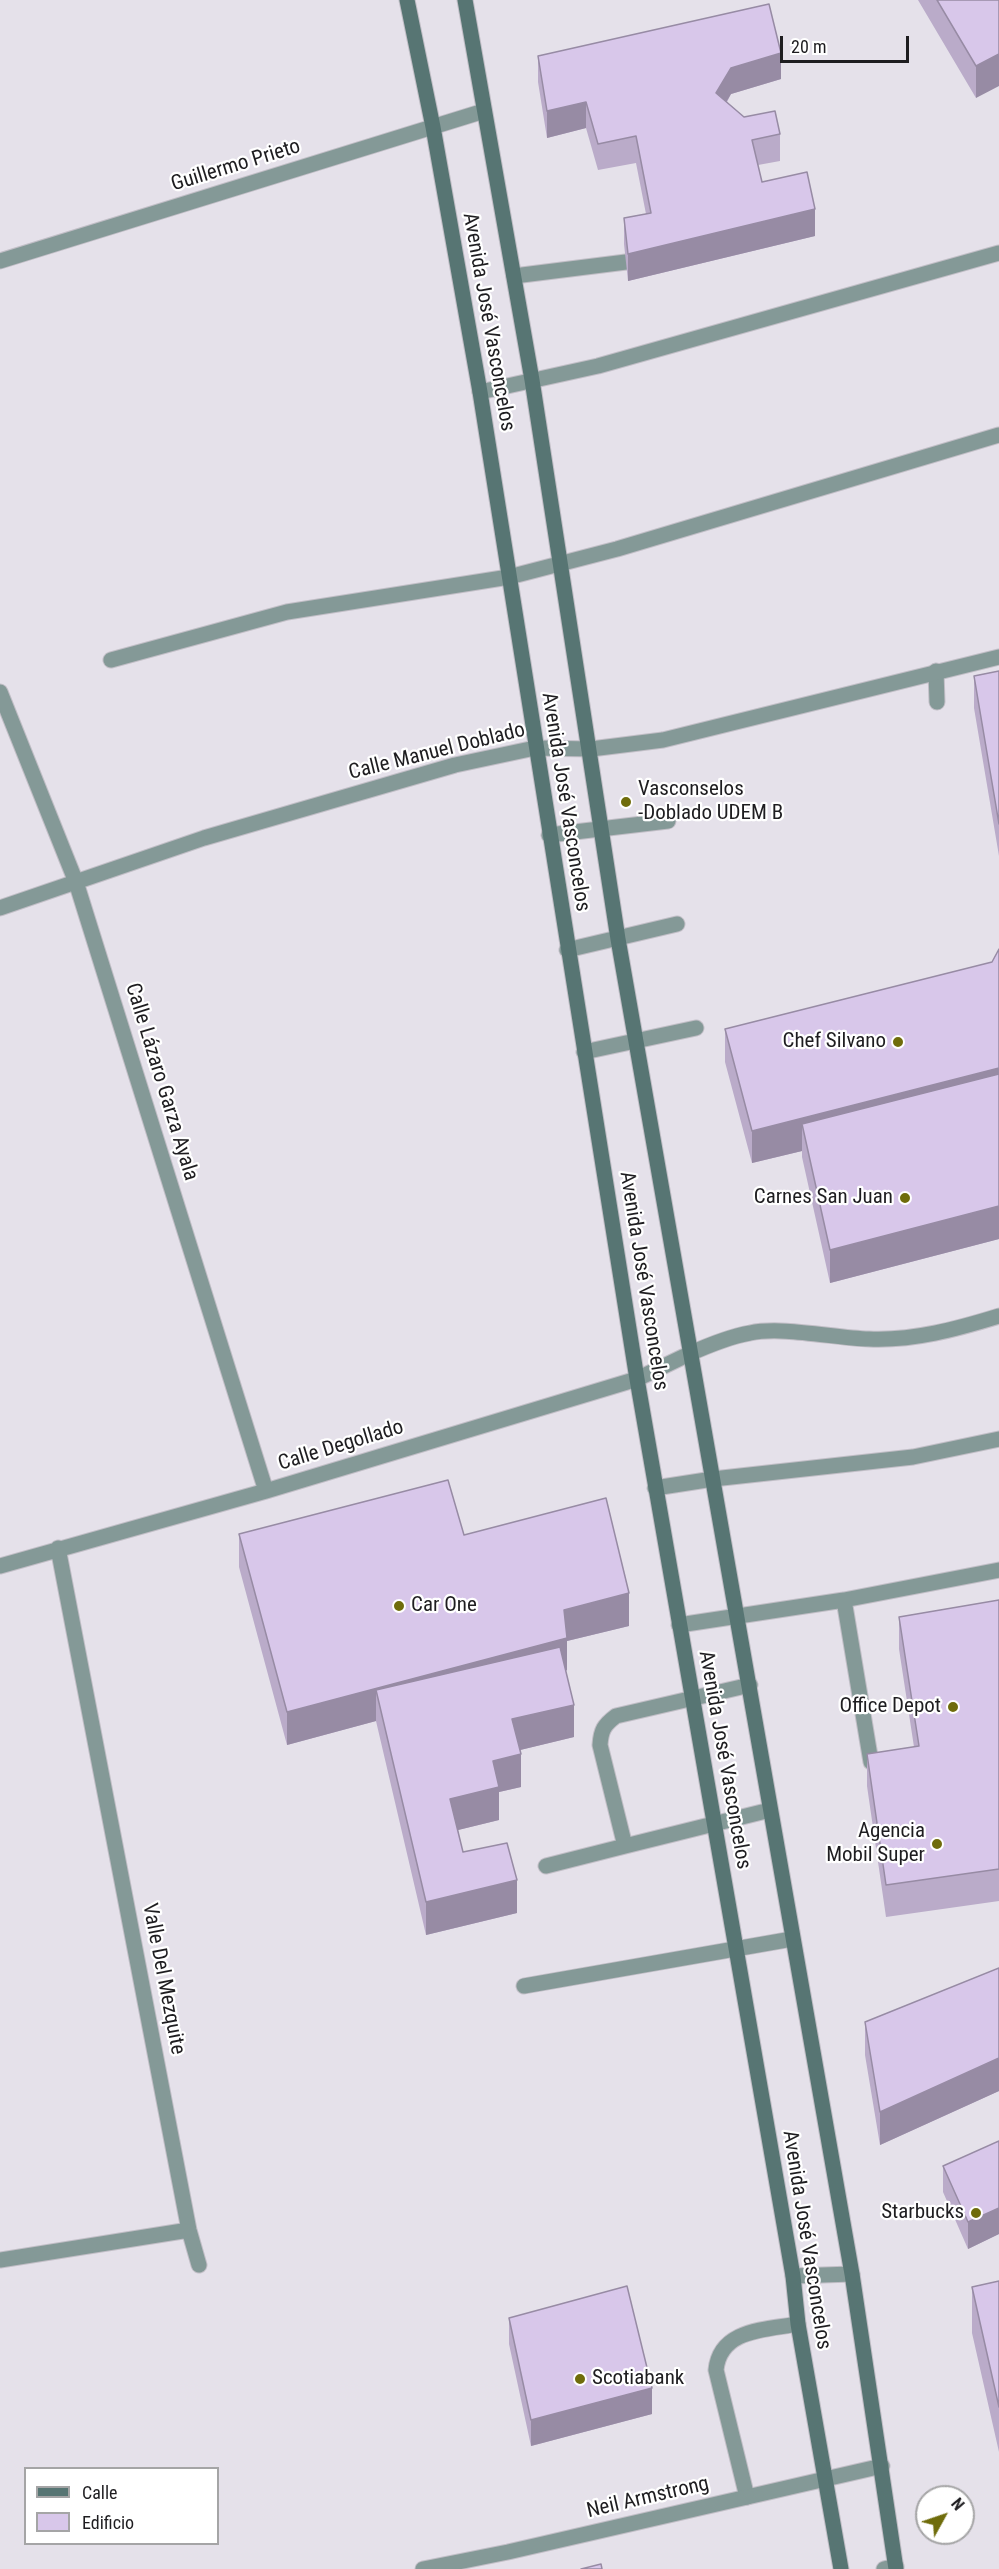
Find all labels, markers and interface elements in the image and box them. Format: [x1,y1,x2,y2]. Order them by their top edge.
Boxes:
scale bar [783,24,912,62]
text: 20 m [791,36,826,57]
street label: Guillermo Prieto [168,134,304,198]
street label: Avenida José Vasconcelos [456,211,520,433]
street label: Avenida José Vasconcelos [535,691,595,913]
street label: Calle Manuel Doblado [346,718,528,786]
place label: Vasconselos -Doblado UDEM B [638,777,783,827]
marker: Vasconselos -Doblado UDEM B [619,795,633,809]
street label: Calle Lázaro Garza Ayala [119,980,203,1184]
place label: Chef Silvano [783,1029,886,1055]
marker: Chef Silvano [891,1035,905,1049]
street label: Avenida José Vasconcelos [613,1170,673,1392]
place label: Carnes San Juan [754,1185,893,1211]
marker: Carnes San Juan [898,1191,912,1205]
street label: Calle Degollado [275,1415,407,1477]
place label: Car One [411,1593,477,1619]
marker: Car One [392,1599,406,1613]
street label: Avenida José Vasconcelos [692,1649,756,1871]
place label: Office Depot [839,1694,941,1720]
marker: Office Depot [946,1700,960,1714]
place label: Agencia Mobil Super [826,1819,925,1869]
marker: Agencia Mobil Super [930,1837,944,1851]
street label: Valle Del Mezquite [136,1901,190,2057]
street label: Avenida José Vasconcelos [776,2129,836,2351]
place label: Starbucks [881,2200,964,2226]
marker: Starbucks [969,2206,983,2220]
place label: Scotiabank [592,2366,684,2392]
marker: Scotiabank [573,2372,587,2386]
legend [24,2467,219,2545]
street label: Neil Armstrong [584,2472,712,2524]
text: Calle [82,2482,118,2503]
north arrow [915,2485,975,2545]
text: N [947,2495,968,2514]
text: Edificio [82,2512,134,2533]

